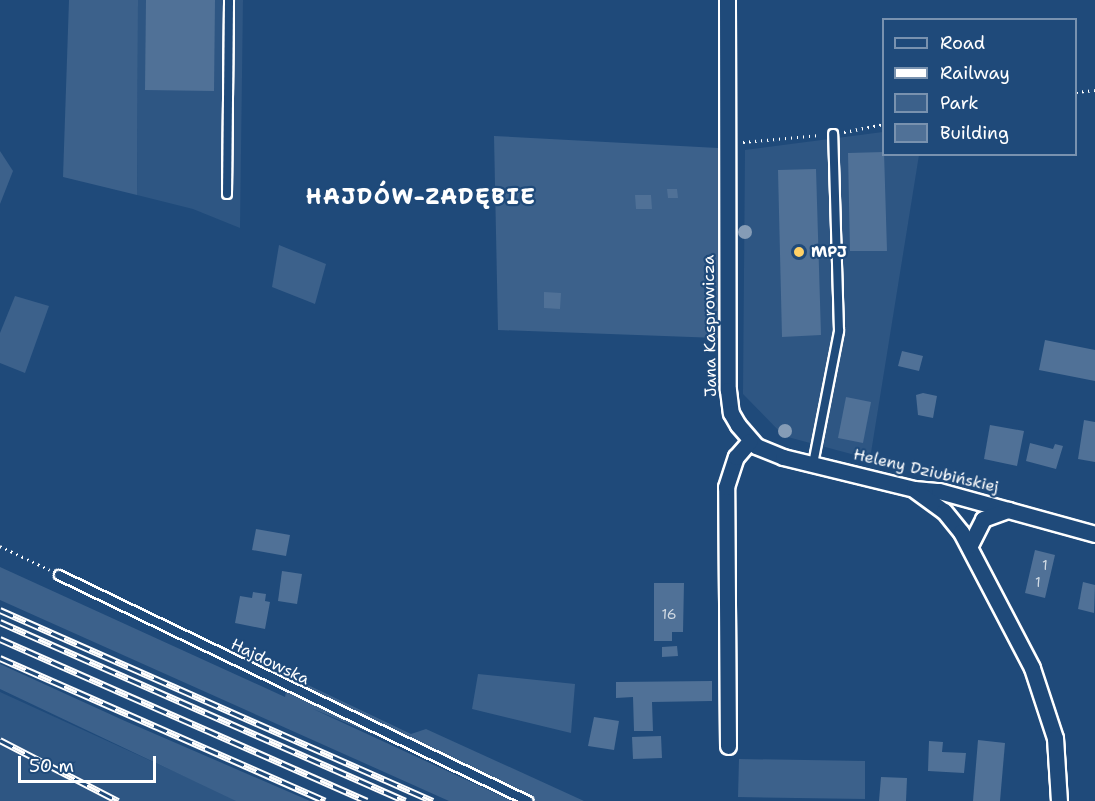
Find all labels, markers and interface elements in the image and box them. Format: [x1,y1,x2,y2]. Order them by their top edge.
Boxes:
legend [882,18,1077,156]
text: Road [940,31,985,55]
text: Railway [940,61,1010,85]
text: Park [940,91,979,115]
text: Building [940,121,1009,145]
district label: HAJDÓW-ZADĘBIE [306,184,536,210]
place label: MPJ [811,242,847,262]
marker: MPJ [792,245,806,259]
street label: Jana Kasprowicza [699,255,721,397]
street label: Heleny Dziubińskiej [852,445,1000,497]
house number: 1 [1042,557,1048,573]
house number: 1 [1035,574,1041,590]
house number: 16 [661,606,677,622]
street label: Hajdowska [228,635,312,689]
scale bar [21,744,159,782]
text: 50 m [29,754,74,778]

